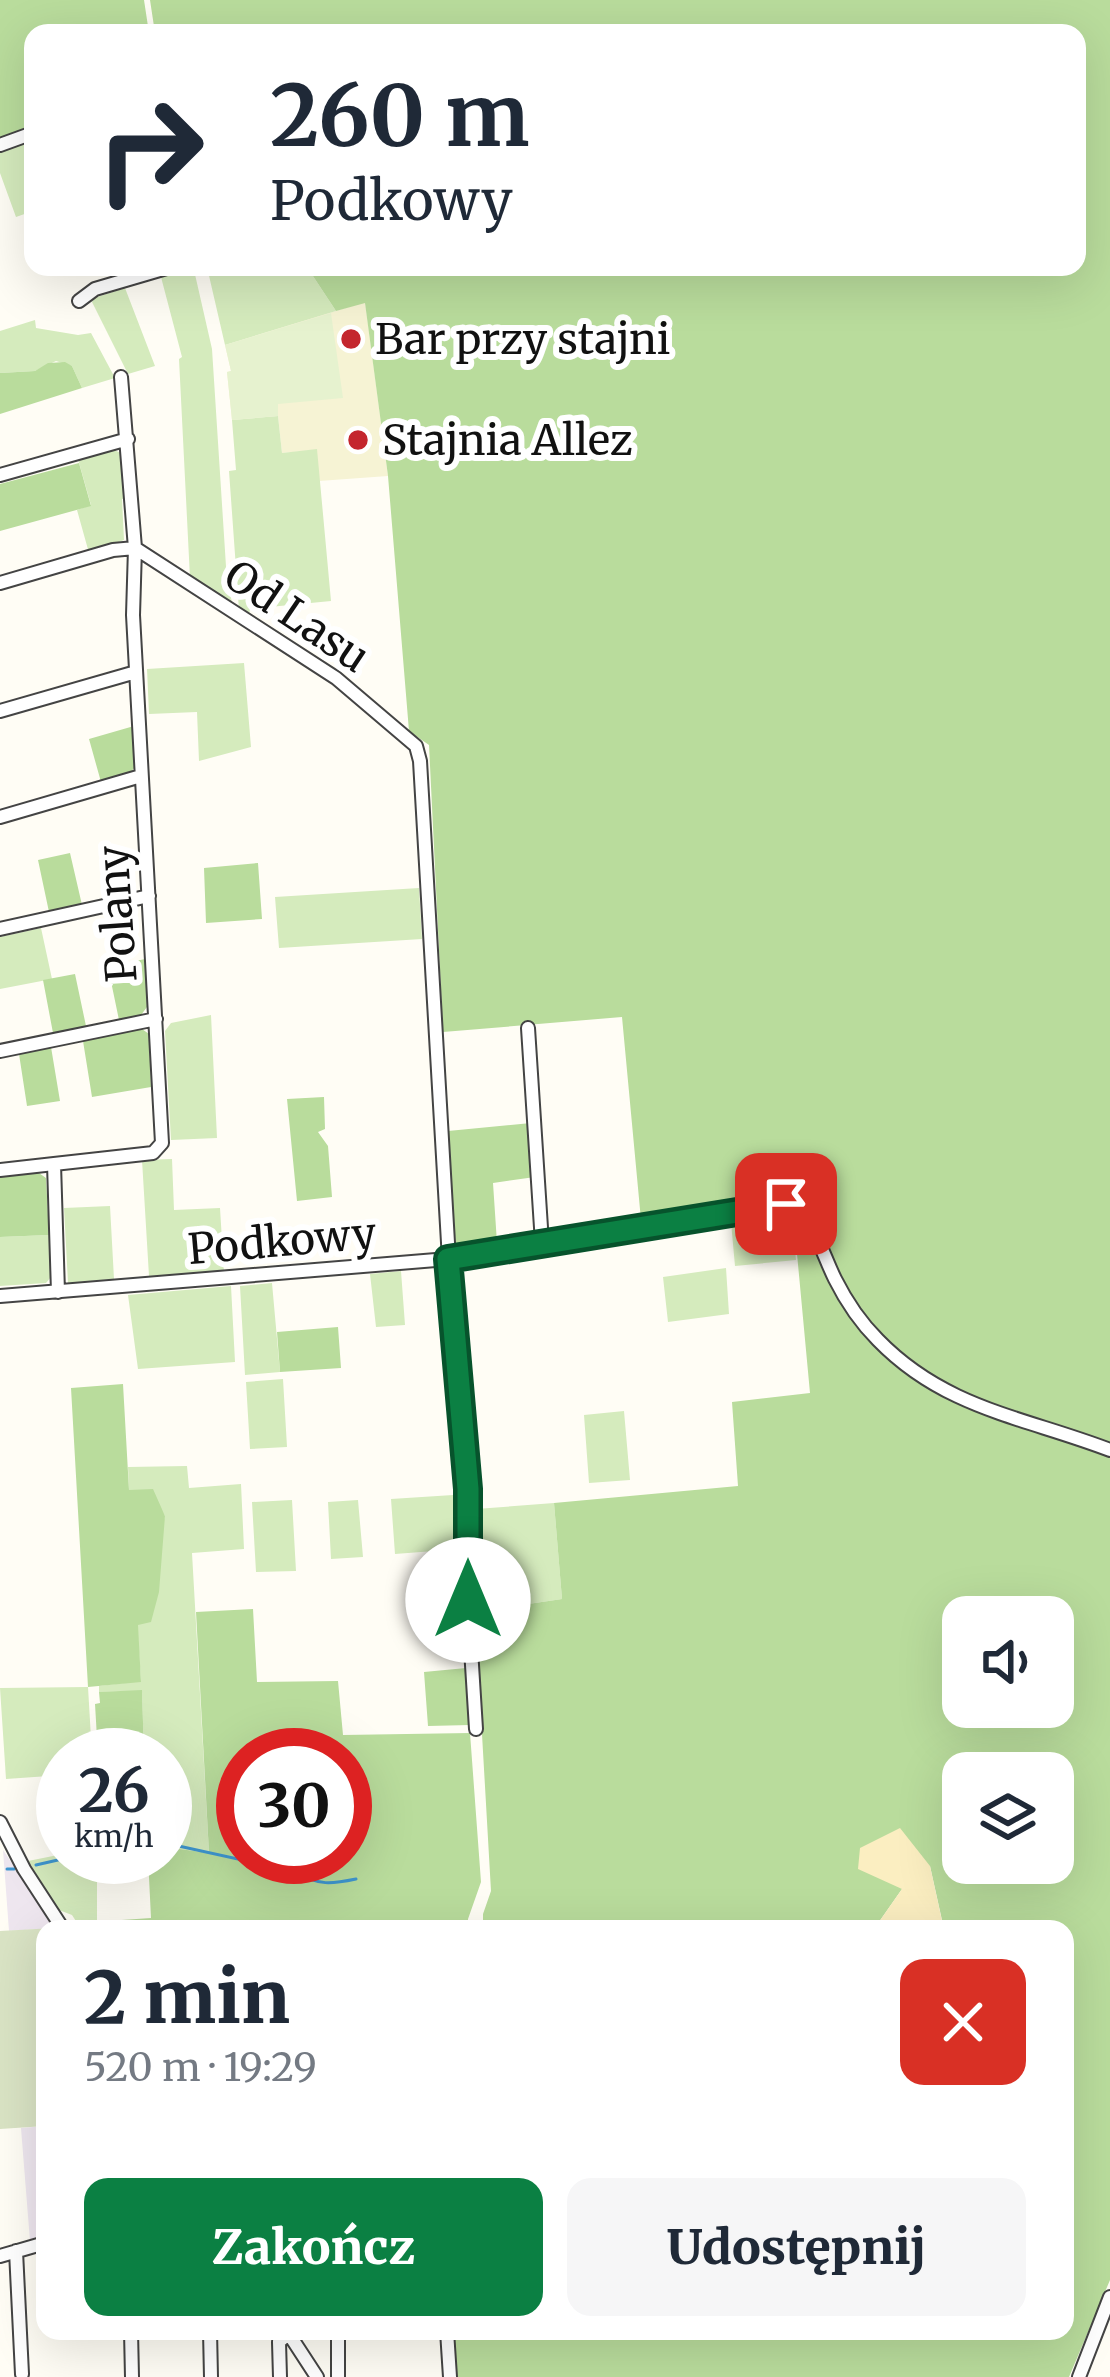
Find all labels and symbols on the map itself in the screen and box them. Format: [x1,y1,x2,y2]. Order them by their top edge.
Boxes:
place label: Bar przy stajni [375,313,670,365]
marker: Bar przy stajni [338,326,364,352]
place label: Stajnia Allez [382,414,633,466]
marker: Stajnia Allez [345,427,371,453]
street label: Od Lasu [215,549,379,683]
street label: Polany [86,843,148,984]
pin [735,1153,837,1255]
street label: Podkowy [186,1207,379,1275]
position arrow [405,1537,531,1663]
speed limit sign: 30 [216,1728,372,1884]

